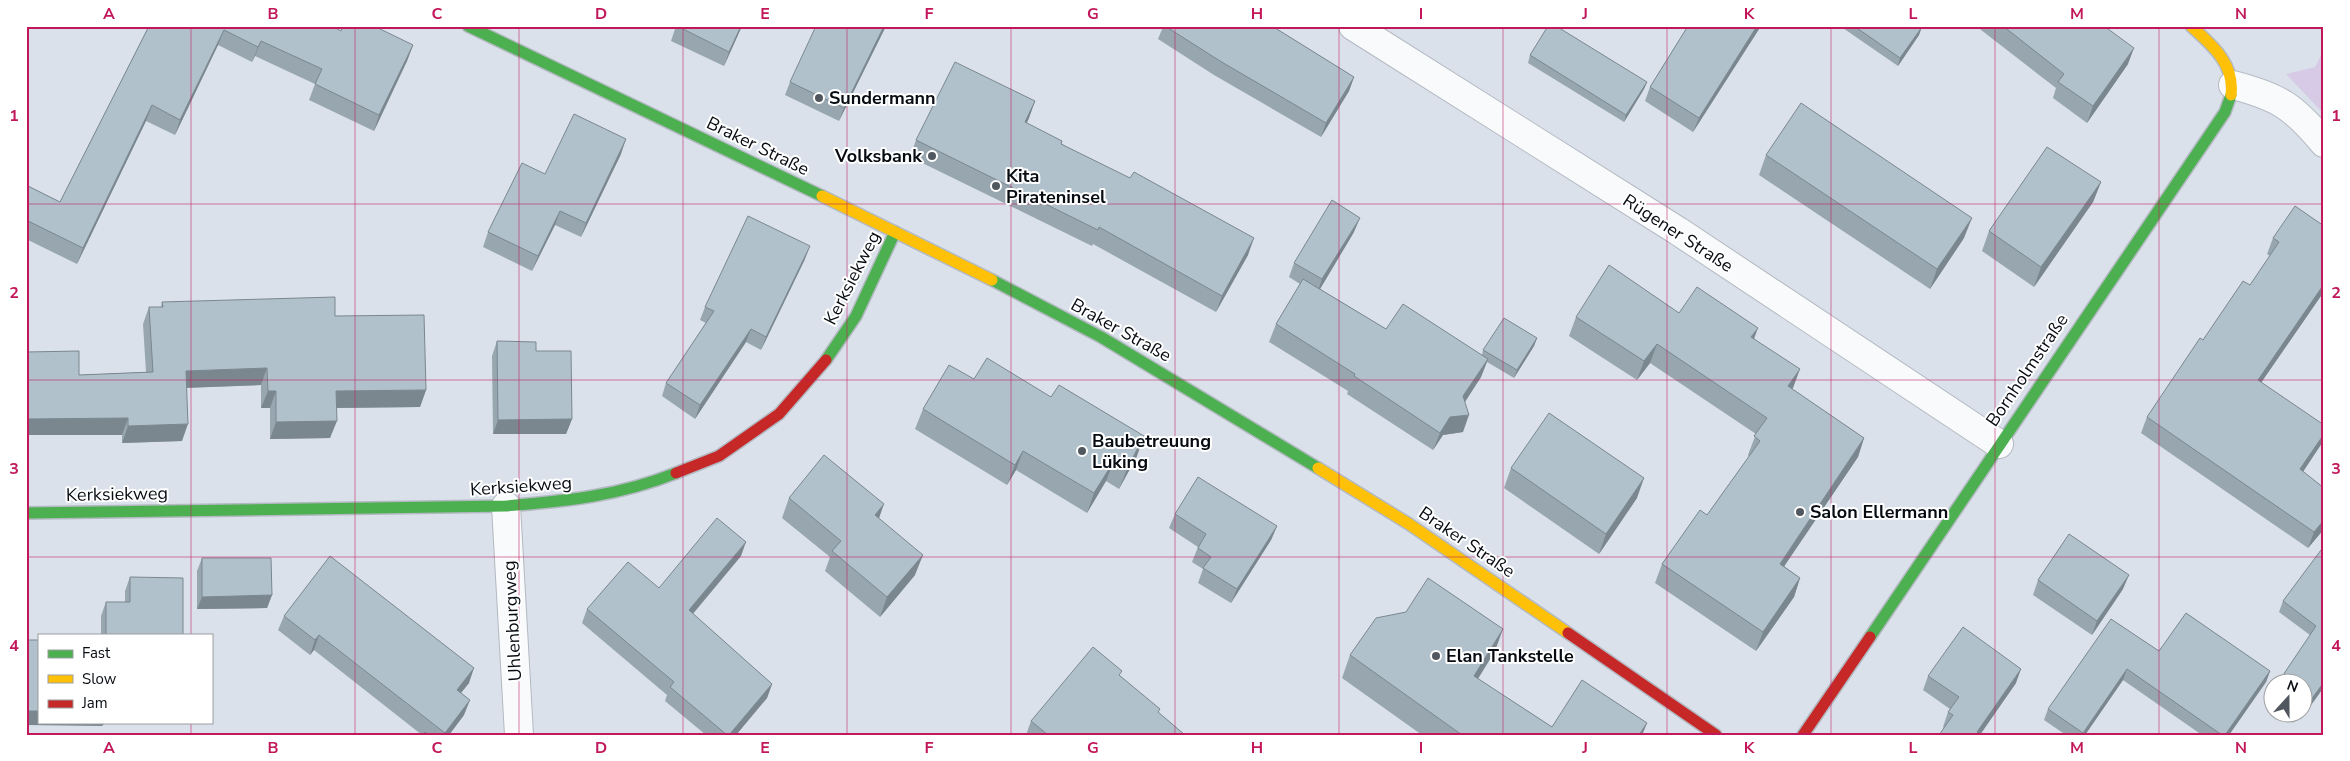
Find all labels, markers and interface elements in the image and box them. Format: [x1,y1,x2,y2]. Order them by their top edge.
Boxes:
text: A [103,3,115,25]
text: B [267,3,279,25]
text: C [432,3,443,25]
text: D [595,3,607,25]
text: E [760,3,770,25]
text: F [925,3,934,25]
text: G [1087,3,1099,25]
text: H [1251,3,1263,25]
text: I [1419,3,1423,25]
text: J [1581,3,1588,25]
text: K [1744,3,1756,25]
text: L [1909,3,1918,25]
text: M [2070,3,2084,25]
text: N [2235,3,2247,25]
place label: Sundermann [829,86,936,110]
marker: Sundermann [813,92,825,104]
text: 1 [9,105,19,127]
text: 1 [2331,105,2341,127]
street label: Braker Straße [703,111,813,181]
place label: Volksbank [834,144,922,168]
marker: Volksbank [926,150,938,162]
place label: Kita Pirateninsel [1006,164,1106,209]
marker: Kita Pirateninsel [990,180,1002,192]
street label: Rügener Straße [1618,188,1738,278]
street label: Kerksiekweg [818,227,886,329]
text: 2 [9,282,19,304]
text: 2 [2331,282,2341,304]
street label: Braker Straße [1066,293,1176,367]
street label: Bornholmstraße [1980,309,2074,431]
place label: Baubetreuung Lüking [1092,429,1211,474]
marker: Baubetreuung Lüking [1076,445,1088,457]
text: 3 [9,458,19,480]
text: 3 [2331,458,2341,480]
street label: Kerksiekweg [469,470,573,502]
street label: Kerksiekweg [66,481,168,507]
place label: Salon Ellermann [1810,500,1948,524]
street label: Braker Straße [1414,501,1520,583]
marker: Salon Ellermann [1794,506,1806,518]
street label: Uhlenburgweg [497,560,527,682]
legend [38,634,212,724]
text: 4 [9,635,19,657]
text: 4 [2331,635,2341,657]
text: Fast [82,643,111,663]
place label: Elan Tankstelle [1446,644,1574,668]
marker: Elan Tankstelle [1430,650,1442,662]
text: Slow [82,669,117,689]
north arrow [2262,674,2312,724]
text: N [2284,676,2301,697]
text: Jam [81,693,108,713]
text: A [103,737,115,759]
text: B [267,737,279,759]
text: C [432,737,443,759]
text: D [595,737,607,759]
text: E [760,737,770,759]
text: F [925,737,934,759]
text: G [1087,737,1099,759]
text: H [1251,737,1263,759]
text: I [1419,737,1423,759]
text: J [1581,737,1588,759]
text: K [1744,737,1756,759]
text: L [1909,737,1918,759]
text: M [2070,737,2084,759]
text: N [2235,737,2247,759]

